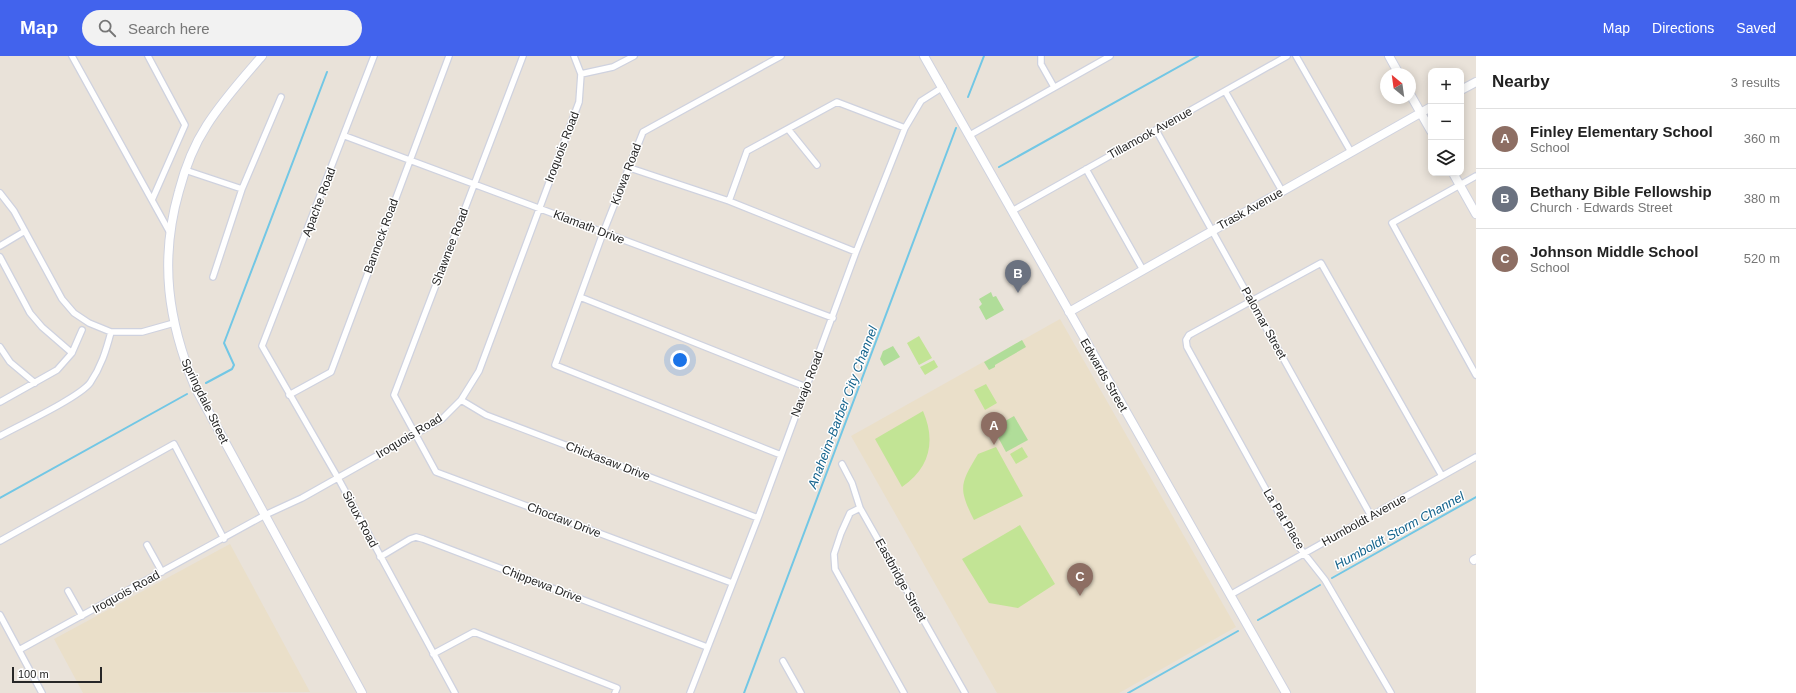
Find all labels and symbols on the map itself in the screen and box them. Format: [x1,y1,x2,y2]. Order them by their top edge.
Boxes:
north arrow [1380,68,1416,104]
street label: Tillamook Avenue [1105,104,1195,162]
street label: Iroquois Road [542,110,582,184]
street label: Kiowa Road [608,141,644,207]
street label: Apache Road [299,166,339,238]
street label: Trask Avenue [1215,185,1285,233]
street label: Bannock Road [361,197,401,275]
street label: Shawnee Road [429,206,471,288]
street label: Klamath Drive [551,207,627,247]
pin: B [1005,260,1031,293]
street label: Palomar Street [1238,285,1290,362]
water label: Anaheim-Barber City Channel [804,323,881,491]
street label: Edwards Street [1077,336,1131,415]
street label: Navajo Road [788,349,826,419]
your location [670,350,690,370]
street label: Springdale Street [178,356,232,446]
street label: Iroquois Road [373,411,445,461]
pin: A [981,412,1007,445]
street label: Chickasaw Drive [564,438,653,484]
street label: La Pat Place [1260,486,1308,552]
street label: Sioux Road [339,488,381,550]
water label: Humboldt Storm Channel [1332,488,1468,572]
street label: Humboldt Avenue [1319,491,1409,549]
street label: Choctaw Drive [525,499,603,541]
street label: Eastbridge Street [872,536,930,625]
street label: Chippewa Drive [500,562,584,606]
pin: C [1067,563,1093,596]
street label: Iroquois Road [90,568,162,616]
scale bar [12,665,102,684]

